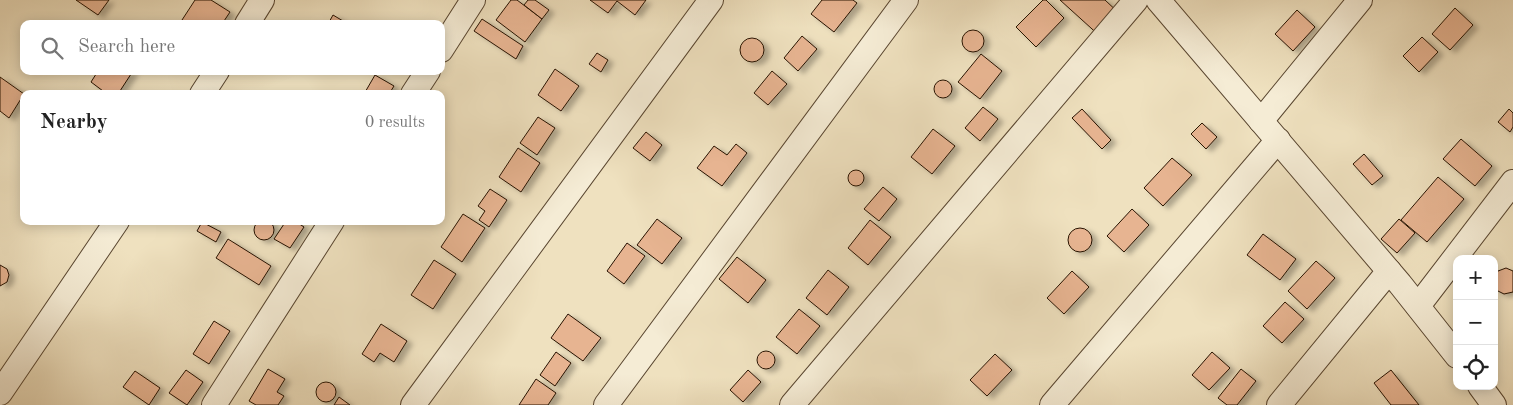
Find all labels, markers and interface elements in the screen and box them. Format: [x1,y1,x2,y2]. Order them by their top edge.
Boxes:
search box [20,20,445,75]
icon: search [38,34,66,62]
text: Search here [78,38,175,57]
text: Nearby [40,112,108,133]
text: 0 results [365,115,425,131]
map controls [1453,255,1498,390]
button: + [1453,255,1498,300]
button: − [1453,300,1498,345]
button: locate [1453,345,1498,390]

